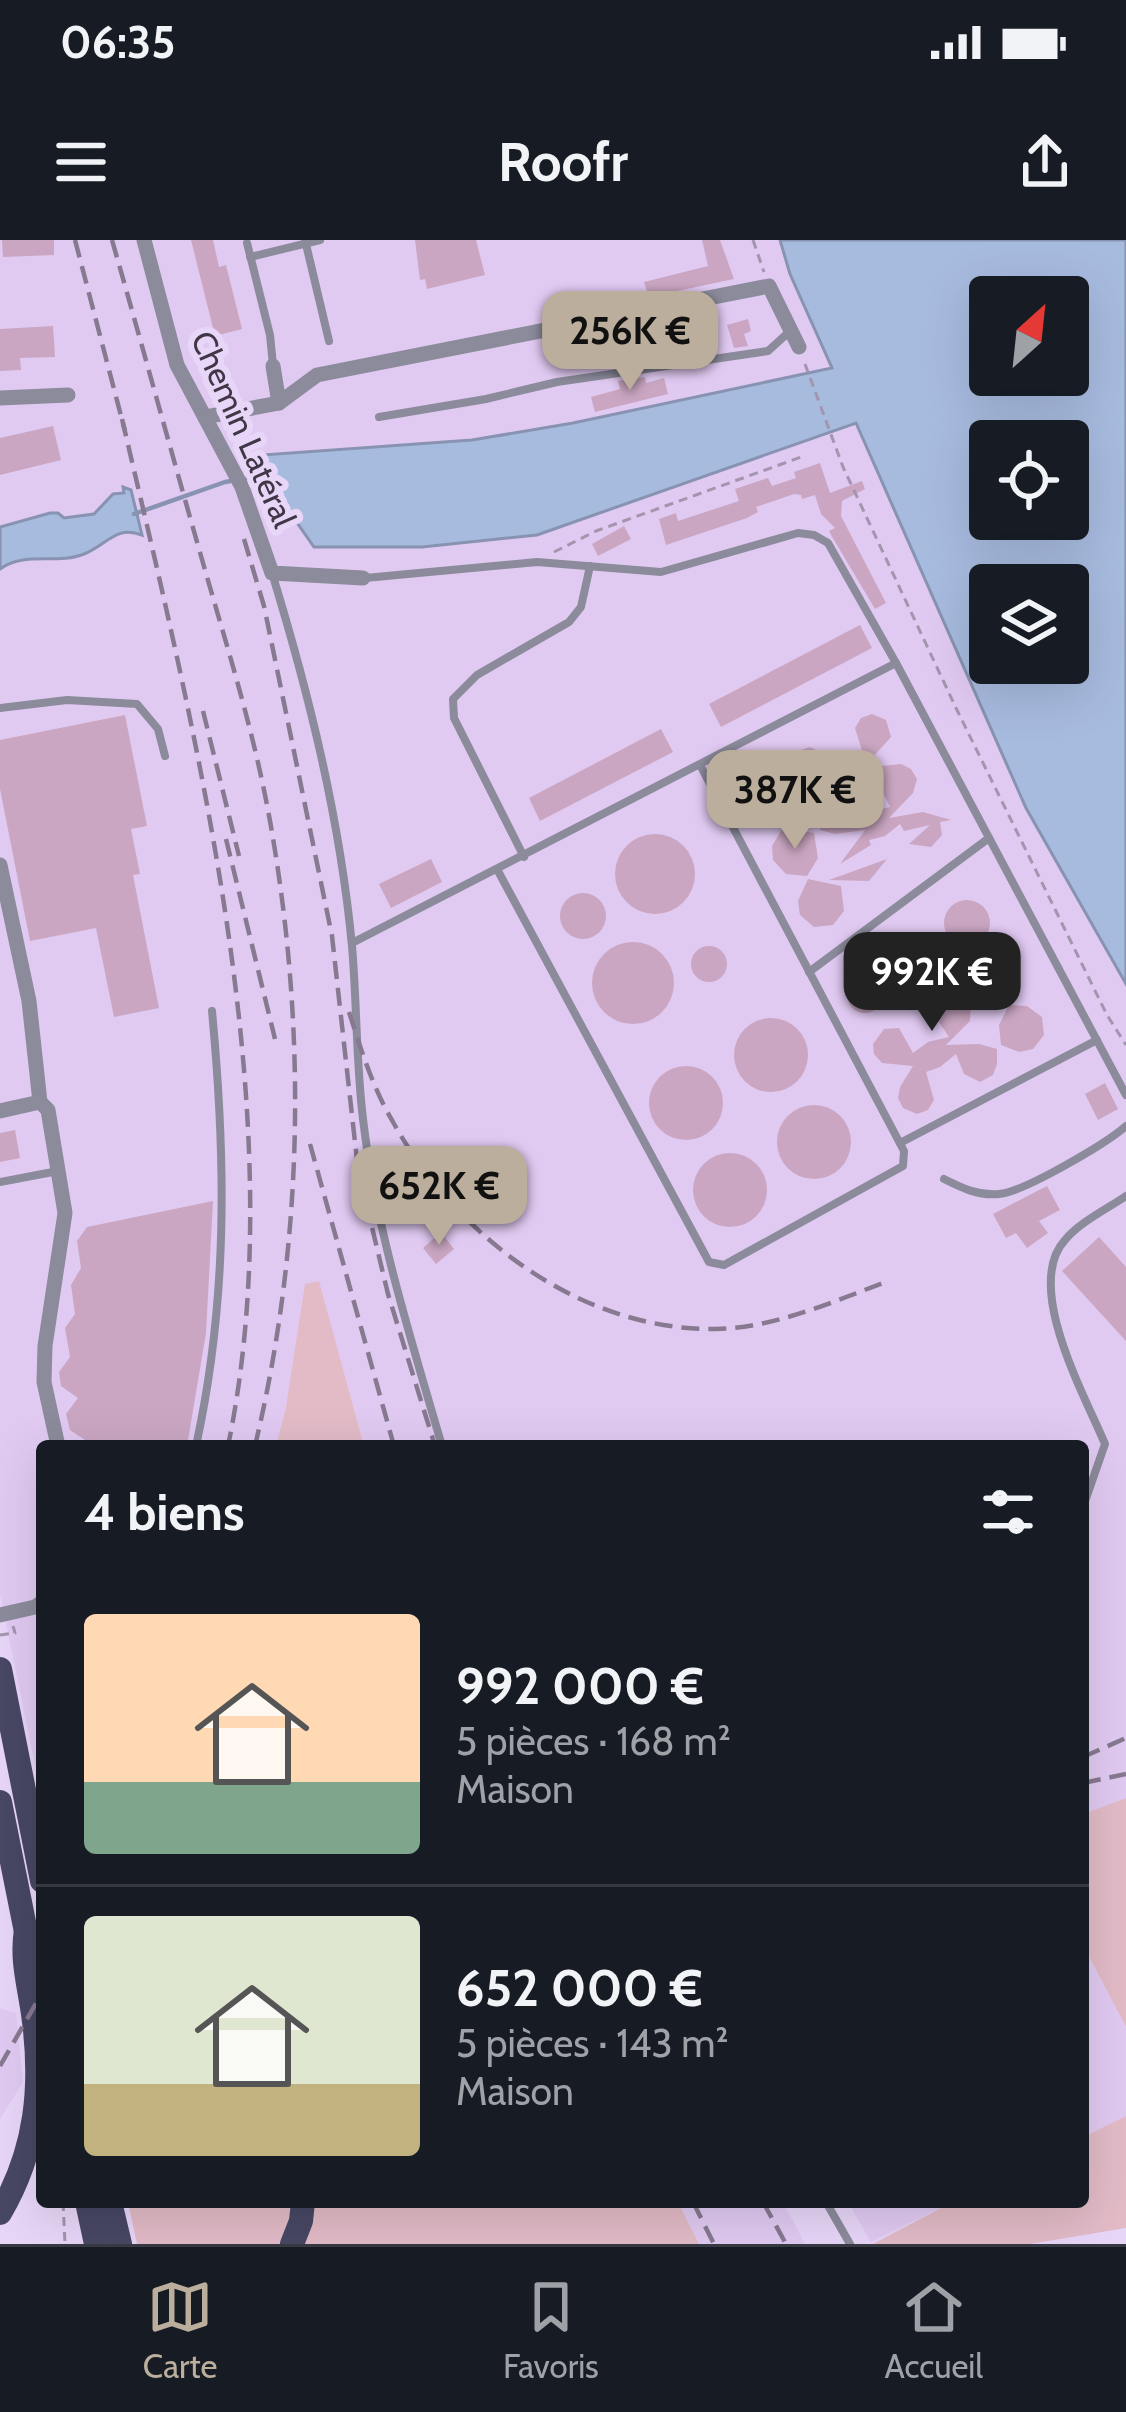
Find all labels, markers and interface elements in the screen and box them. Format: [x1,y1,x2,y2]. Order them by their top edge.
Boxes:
text: 06:35 [60,15,175,69]
icon: menu [48,129,114,195]
text: Roofr [498,129,628,195]
icon: share [1012,129,1078,195]
north arrow [969,276,1089,396]
map controls [969,276,1089,684]
pin: 256K € [532,291,728,393]
text: 256K € [569,306,691,354]
street label: Chemin Latéral [183,325,305,534]
button: locate [969,420,1089,540]
button: layers [969,564,1089,684]
pin: 387K € [697,750,893,852]
text: 387K € [734,765,856,813]
pin: 992K € [834,932,1030,1034]
text: 992K € [871,947,993,995]
pin: 652K € [341,1146,537,1248]
text: 652K € [378,1161,500,1209]
icon: filters [975,1479,1041,1545]
text: 4 biens [84,1481,245,1543]
text: 992 000 € [456,1655,704,1717]
icon: home [180,1662,324,1806]
text: 5 pièces · 168 m² [456,1717,731,1765]
text: Maison [456,1765,574,1813]
text: 652 000 € [456,1957,703,2019]
icon: home [180,1964,324,2108]
text: 5 pièces · 143 m² [456,2019,729,2067]
text: Maison [456,2067,574,2115]
tab: Carte [143,2274,217,2386]
tab: Favoris [503,2274,599,2386]
tab: Accueil [884,2274,983,2386]

